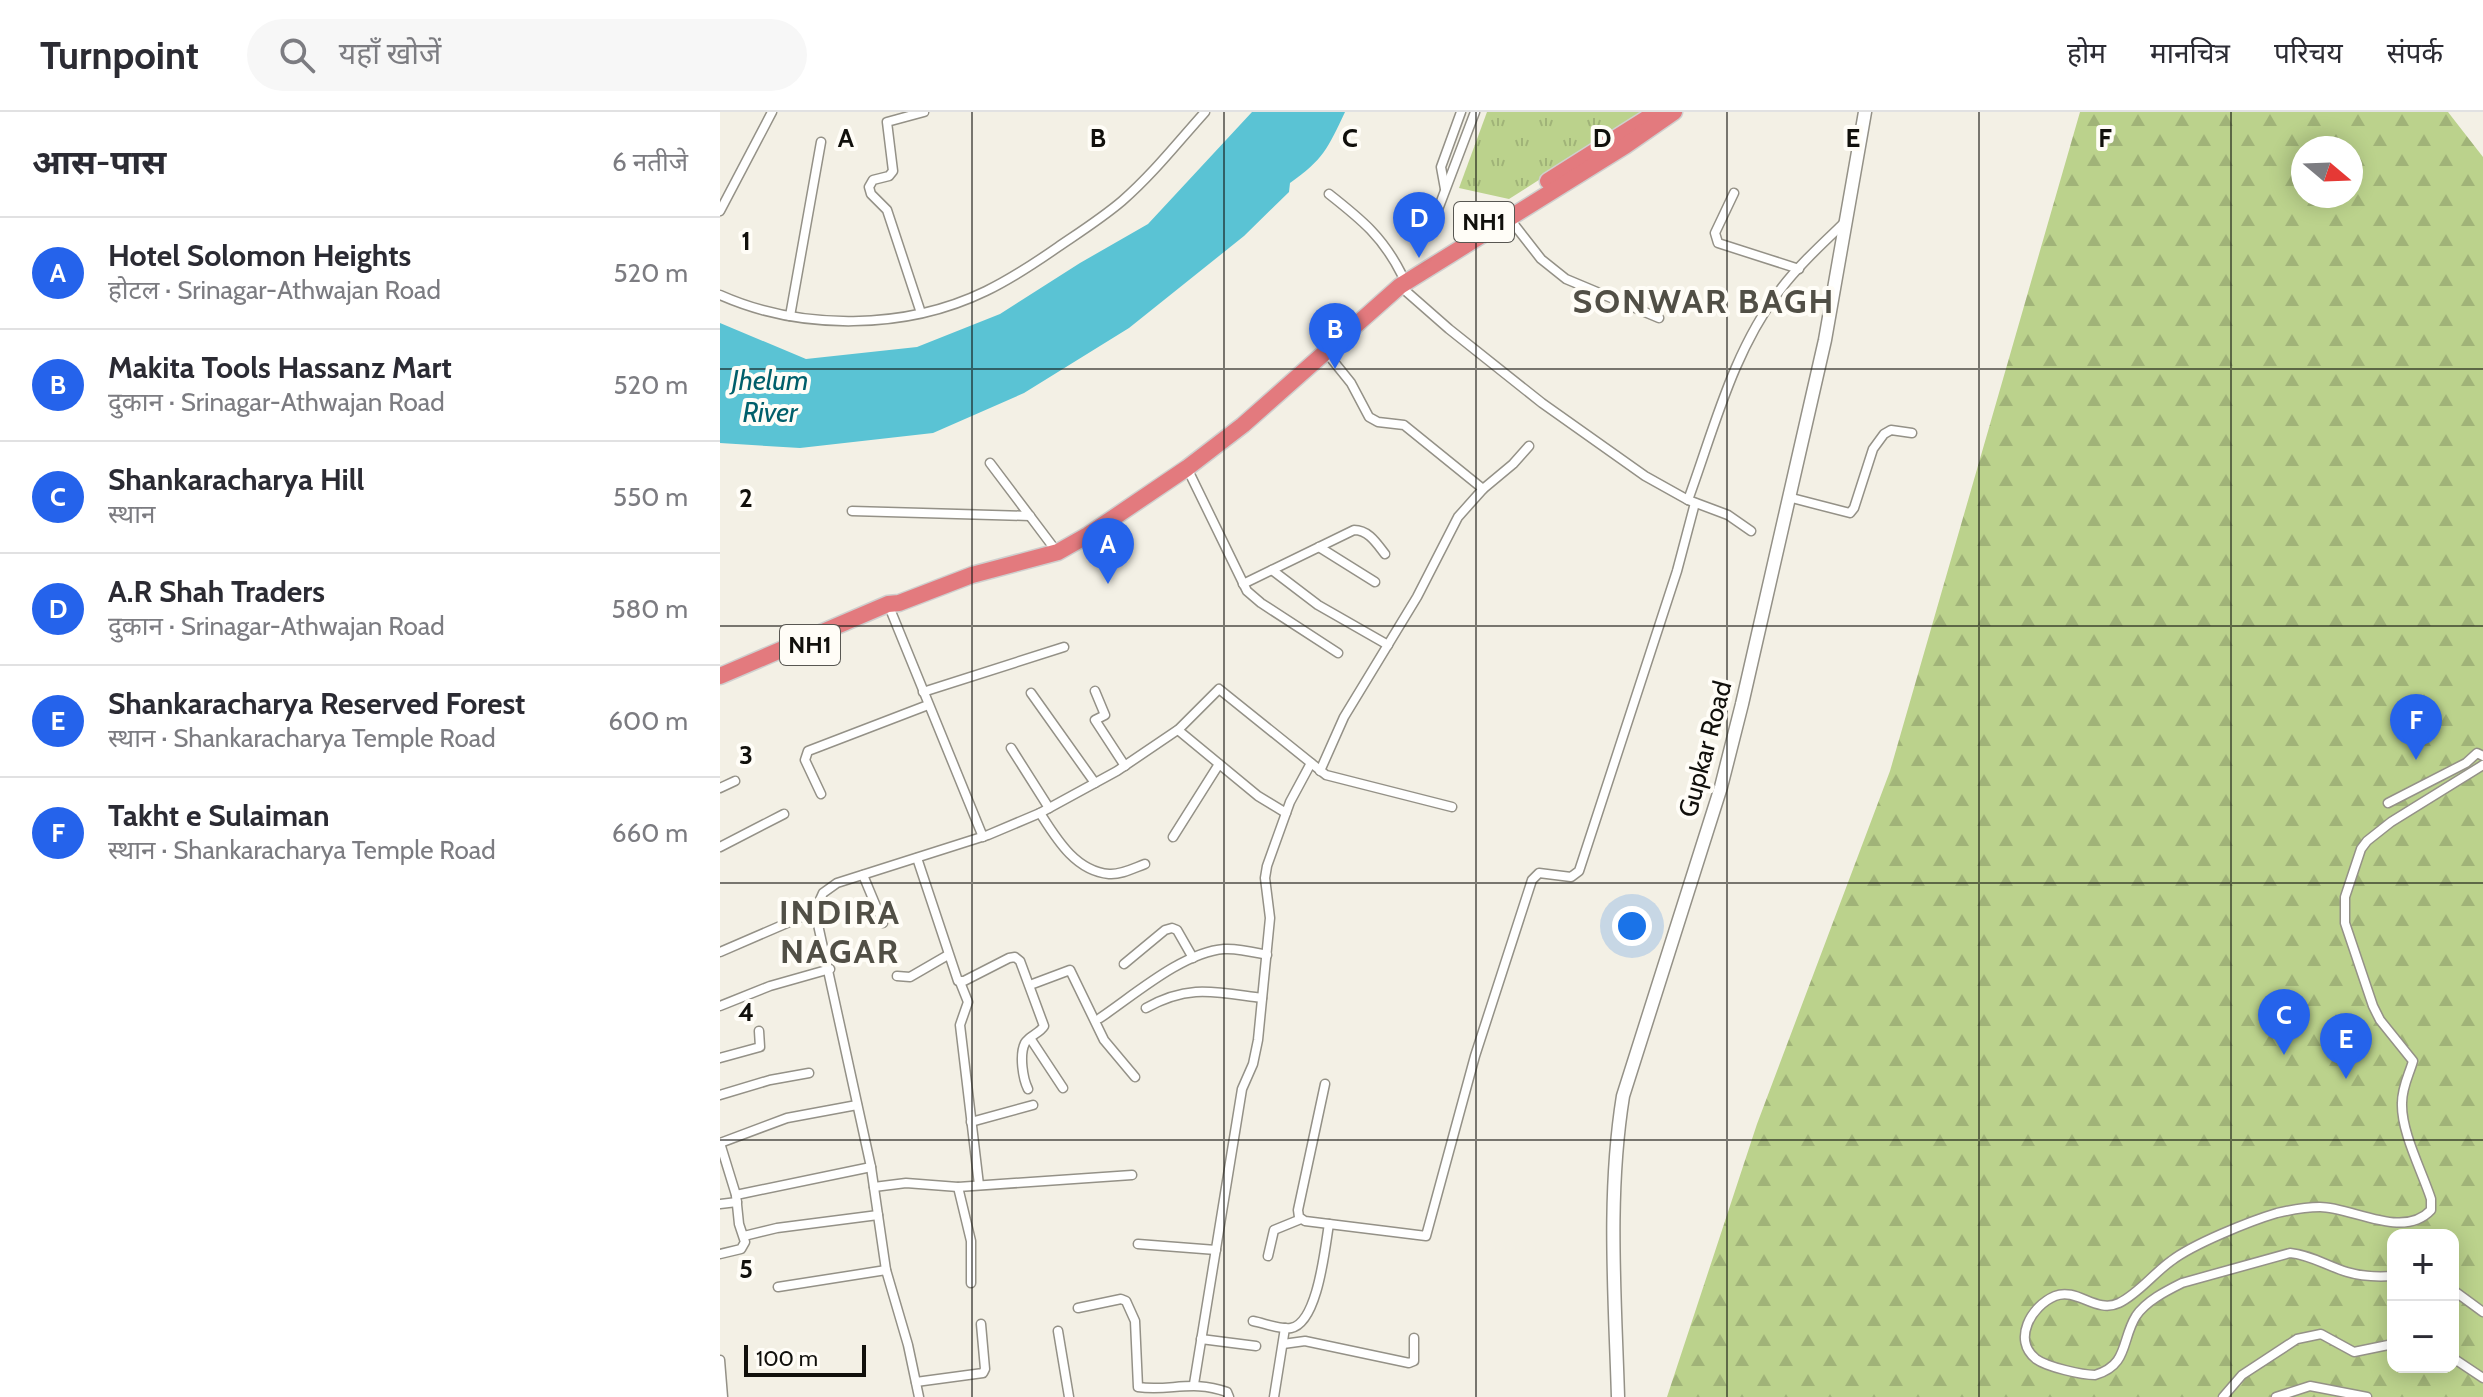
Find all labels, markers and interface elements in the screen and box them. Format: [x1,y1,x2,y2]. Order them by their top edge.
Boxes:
search box [247,19,807,91]
text: Turnpoint [40,32,199,79]
icon: search [275,33,319,77]
text: यहाँ खोजें [339,35,441,72]
text: होम [2067,36,2106,70]
text: मानचित्र [2150,36,2230,70]
text: परिचय [2274,36,2343,70]
text: संपर्क [2387,36,2443,70]
text: A [838,122,855,154]
text: B [1090,122,1106,154]
text: C [1342,122,1358,154]
text: D [1593,122,1611,154]
text: E [1846,122,1860,154]
text: F [2098,122,2112,154]
north arrow [2291,136,2363,208]
text: आस-पास [32,141,166,183]
text: 6 नतीजे [612,146,688,178]
pin: D [1393,192,1445,258]
road number: NH1 [1454,202,1514,242]
text: 1 [741,225,751,257]
text: Hotel Solomon Heights [108,237,411,274]
text: A [50,257,66,289]
text: 520 m [614,257,688,289]
text: होटल · Srinagar-Athwajan Road [108,274,441,306]
district label: SONWAR BAGH [1573,280,1835,322]
pin: B [1309,303,1361,369]
text: Makita Tools Hassanz Mart [108,349,452,386]
water label: Jhelum River [729,363,808,429]
text: B [50,369,66,401]
text: 520 m [614,369,688,401]
text: दुकान · Srinagar-Athwajan Road [108,386,445,418]
text: Shankaracharya Hill [108,461,365,498]
text: C [50,481,66,513]
text: 550 m [613,481,688,513]
text: 2 [739,482,753,514]
text: स्थान [108,498,155,530]
pin: A [1082,518,1134,584]
text: A.R Shah Traders [108,573,325,610]
text: D [49,593,67,625]
text: 580 m [611,593,688,625]
text: दुकान · Srinagar-Athwajan Road [108,610,445,642]
road number: NH1 [780,625,840,665]
street label: Gupkar Road [1671,677,1739,821]
text: Shankaracharya Reserved Forest [108,685,525,722]
pin: F [2390,694,2442,760]
text: E [51,705,65,737]
text: 600 m [608,705,688,737]
text: स्थान · Shankaracharya Temple Road [108,722,496,754]
text: 3 [739,739,753,771]
text: Takht e Sulaiman [108,797,330,834]
text: F [51,817,65,849]
text: 660 m [612,817,688,849]
text: स्थान · Shankaracharya Temple Road [108,834,496,866]
district label: INDIRA NAGAR [779,891,901,972]
your location [1612,906,1652,946]
pin: C [2258,989,2310,1055]
text: 4 [738,996,754,1028]
pin: E [2320,1013,2372,1079]
map controls [2387,1229,2459,1373]
button: + [2387,1229,2459,1301]
text: 5 [739,1253,753,1285]
button: − [2387,1301,2459,1373]
scale bar [744,1341,866,1377]
text: 100 m [756,1345,818,1372]

